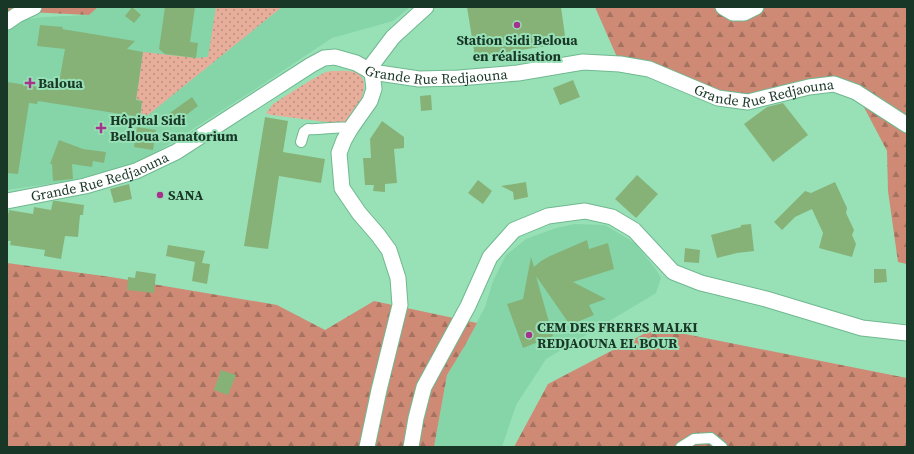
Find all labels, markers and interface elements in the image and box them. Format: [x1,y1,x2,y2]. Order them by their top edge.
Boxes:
marker: Station Sidi Beloua en réalisation [512,20,522,30]
place label: Station Sidi Beloua en réalisation [456,30,578,66]
street label: Grande Rue Redjaouna [361,60,509,89]
place label: Baloua [38,73,83,93]
street label: Grande Rue Redjaouna [691,74,836,112]
marker: Baloua [25,78,35,88]
place label: Hôpital Sidi Belloua Sanatorium [110,110,238,146]
marker: Hôpital Sidi Belloua Sanatorium [95,122,107,134]
street label: Grande Rue Redjaouna [29,147,173,206]
place label: SANA [168,185,204,205]
marker: SANA [155,190,165,200]
place label: CEM DES FRERES MALKI REDJAOUNA EL BOUR [537,317,698,353]
marker: CEM DES FRERES MALKI REDJAOUNA EL BOUR [524,330,534,340]

